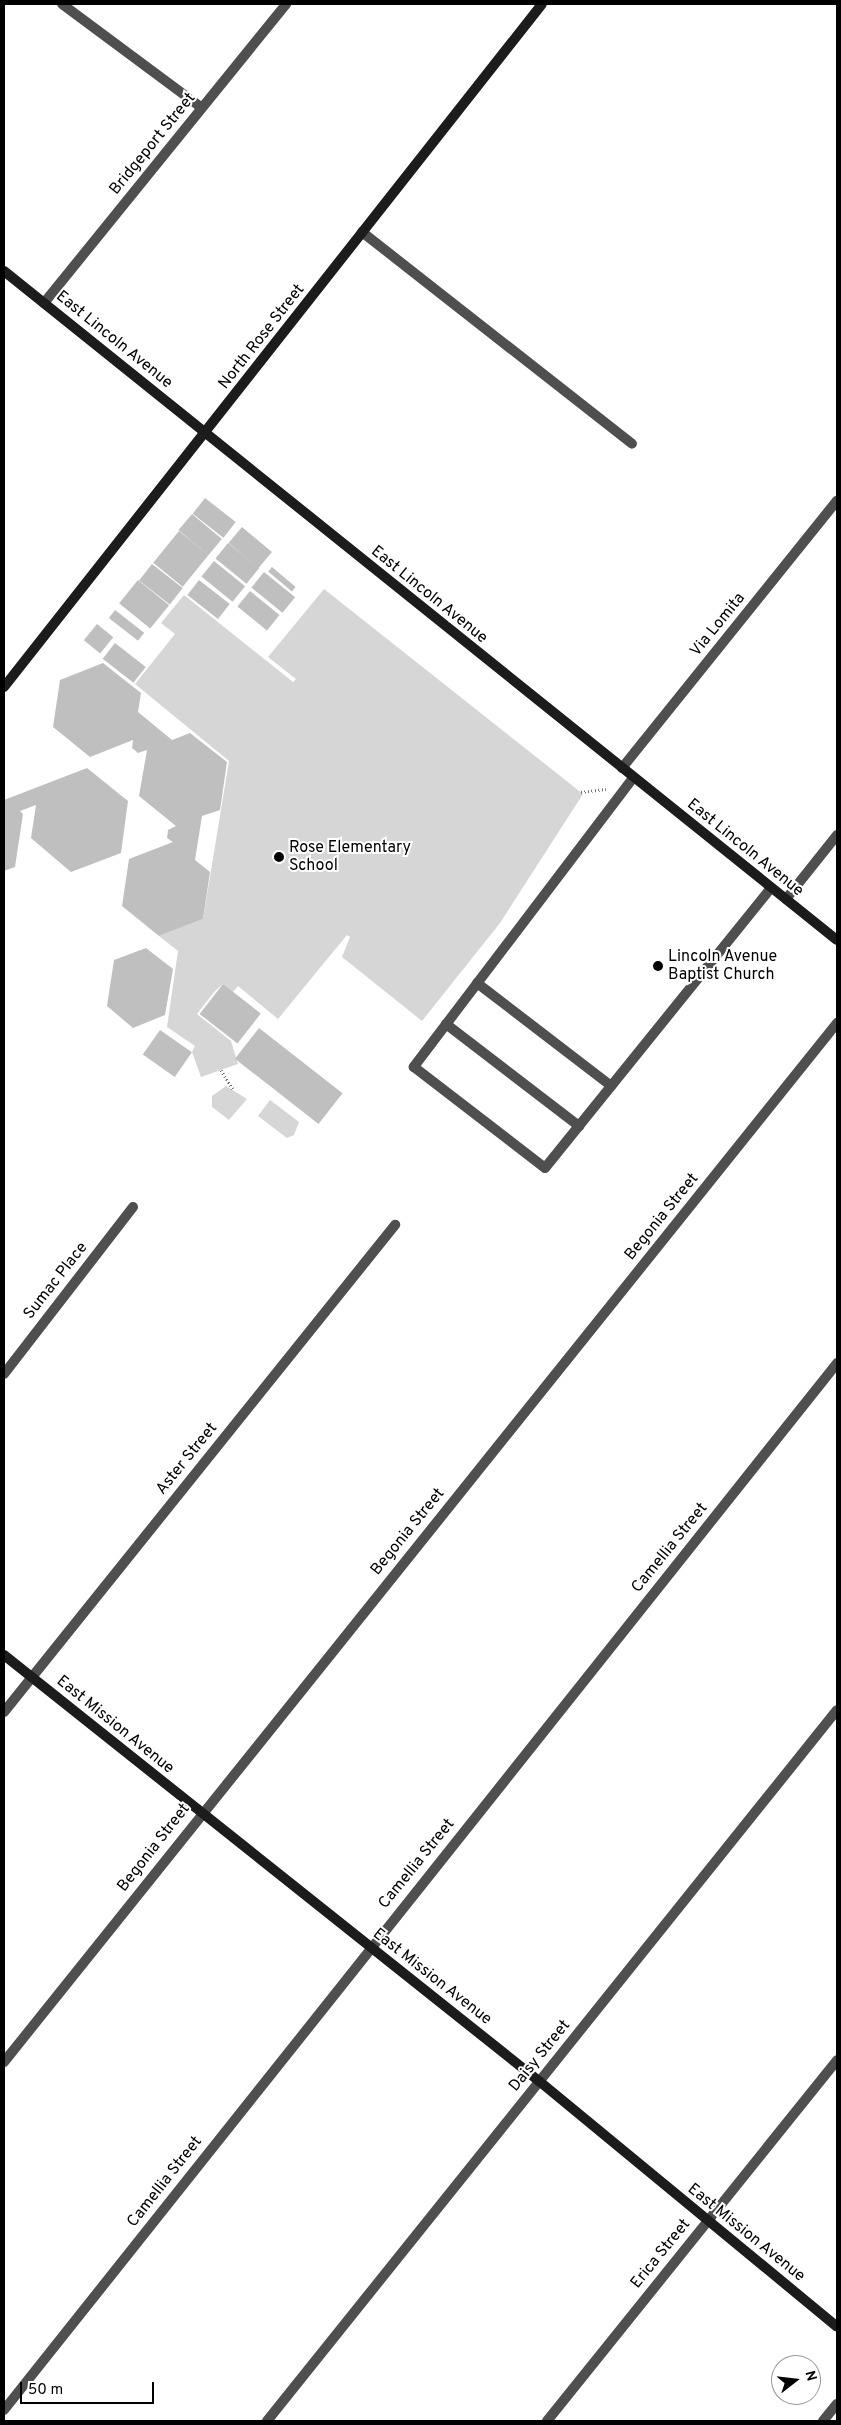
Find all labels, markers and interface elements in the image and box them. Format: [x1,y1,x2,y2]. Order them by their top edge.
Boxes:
street label: Bridgeport Street [106,89,200,199]
street label: North Rose Street [215,281,309,393]
street label: East Lincoln Avenue [52,287,176,393]
street label: East Lincoln Avenue [367,542,491,648]
street label: Via Lomita [687,589,749,661]
street label: East Lincoln Avenue [683,795,807,901]
place label: Rose Elementary School [289,838,411,876]
marker: Rose Elementary School [273,851,285,863]
place label: Lincoln Avenue Baptist Church [668,947,778,985]
marker: Lincoln Avenue Baptist Church [652,960,664,972]
street label: Begonia Street [621,1170,703,1264]
street label: Sumac Place [20,1239,92,1323]
street label: Aster Street [152,1419,222,1499]
street label: Begonia Street [367,1485,449,1579]
street label: Camellia Street [628,1499,712,1597]
street label: East Mission Avenue [52,1672,178,1778]
street label: Begonia Street [114,1800,194,1896]
street label: Camellia Street [375,1815,459,1913]
street label: East Mission Avenue [368,1924,496,2030]
street label: Daisy Street [505,2016,575,2096]
street label: Camellia Street [124,2133,206,2231]
street label: East Mission Avenue [683,2180,809,2286]
street label: Erica Street [627,2215,695,2293]
north arrow [771,2355,821,2405]
text: N [800,2369,819,2383]
scale bar [22,2372,156,2404]
text: 50 m [28,2381,63,2400]

